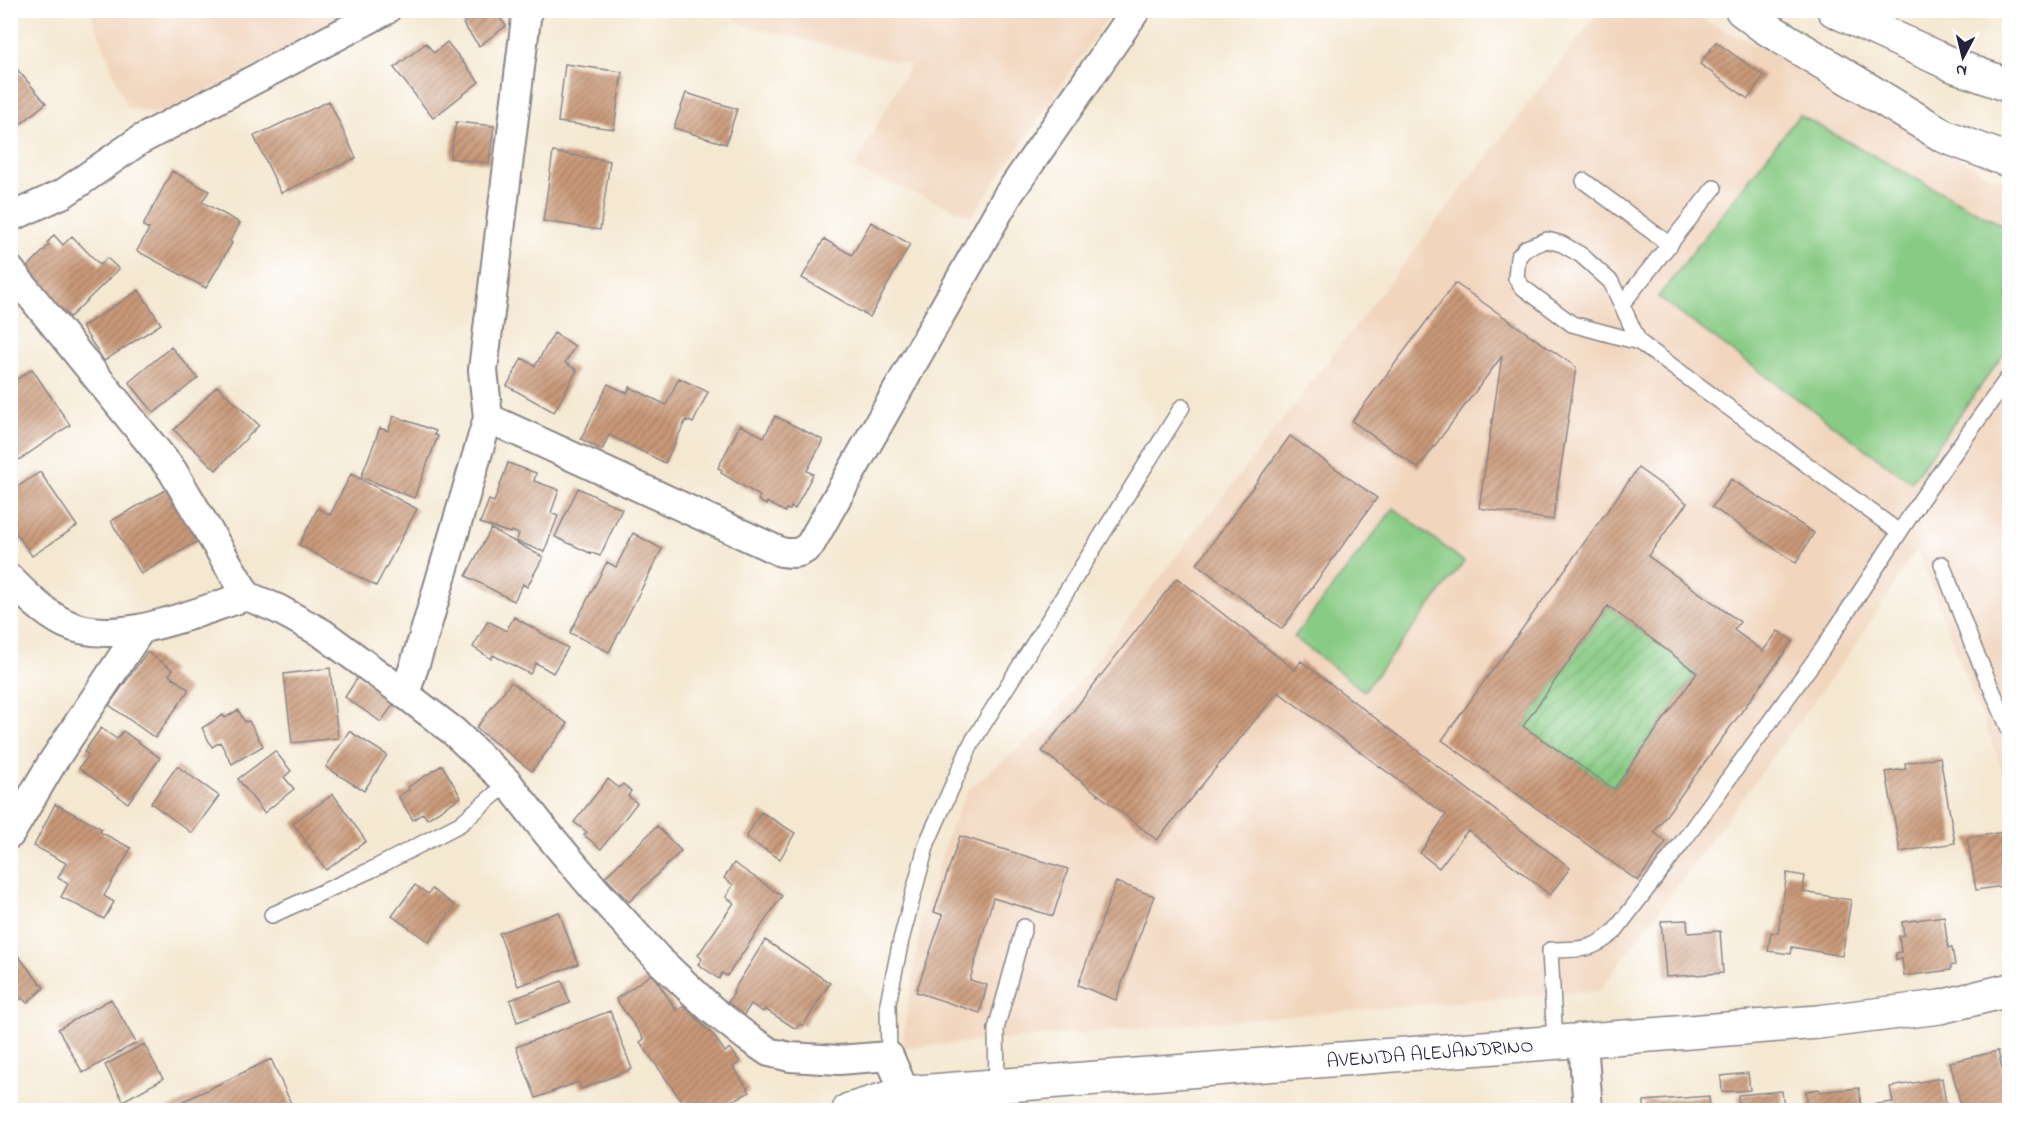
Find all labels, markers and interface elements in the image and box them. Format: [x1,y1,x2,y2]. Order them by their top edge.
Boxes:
north arrow [1933,27,1993,87]
text: N [1954,57,1968,82]
street label: AVENIDA ALEJANDRINO [1326,1032,1535,1077]

